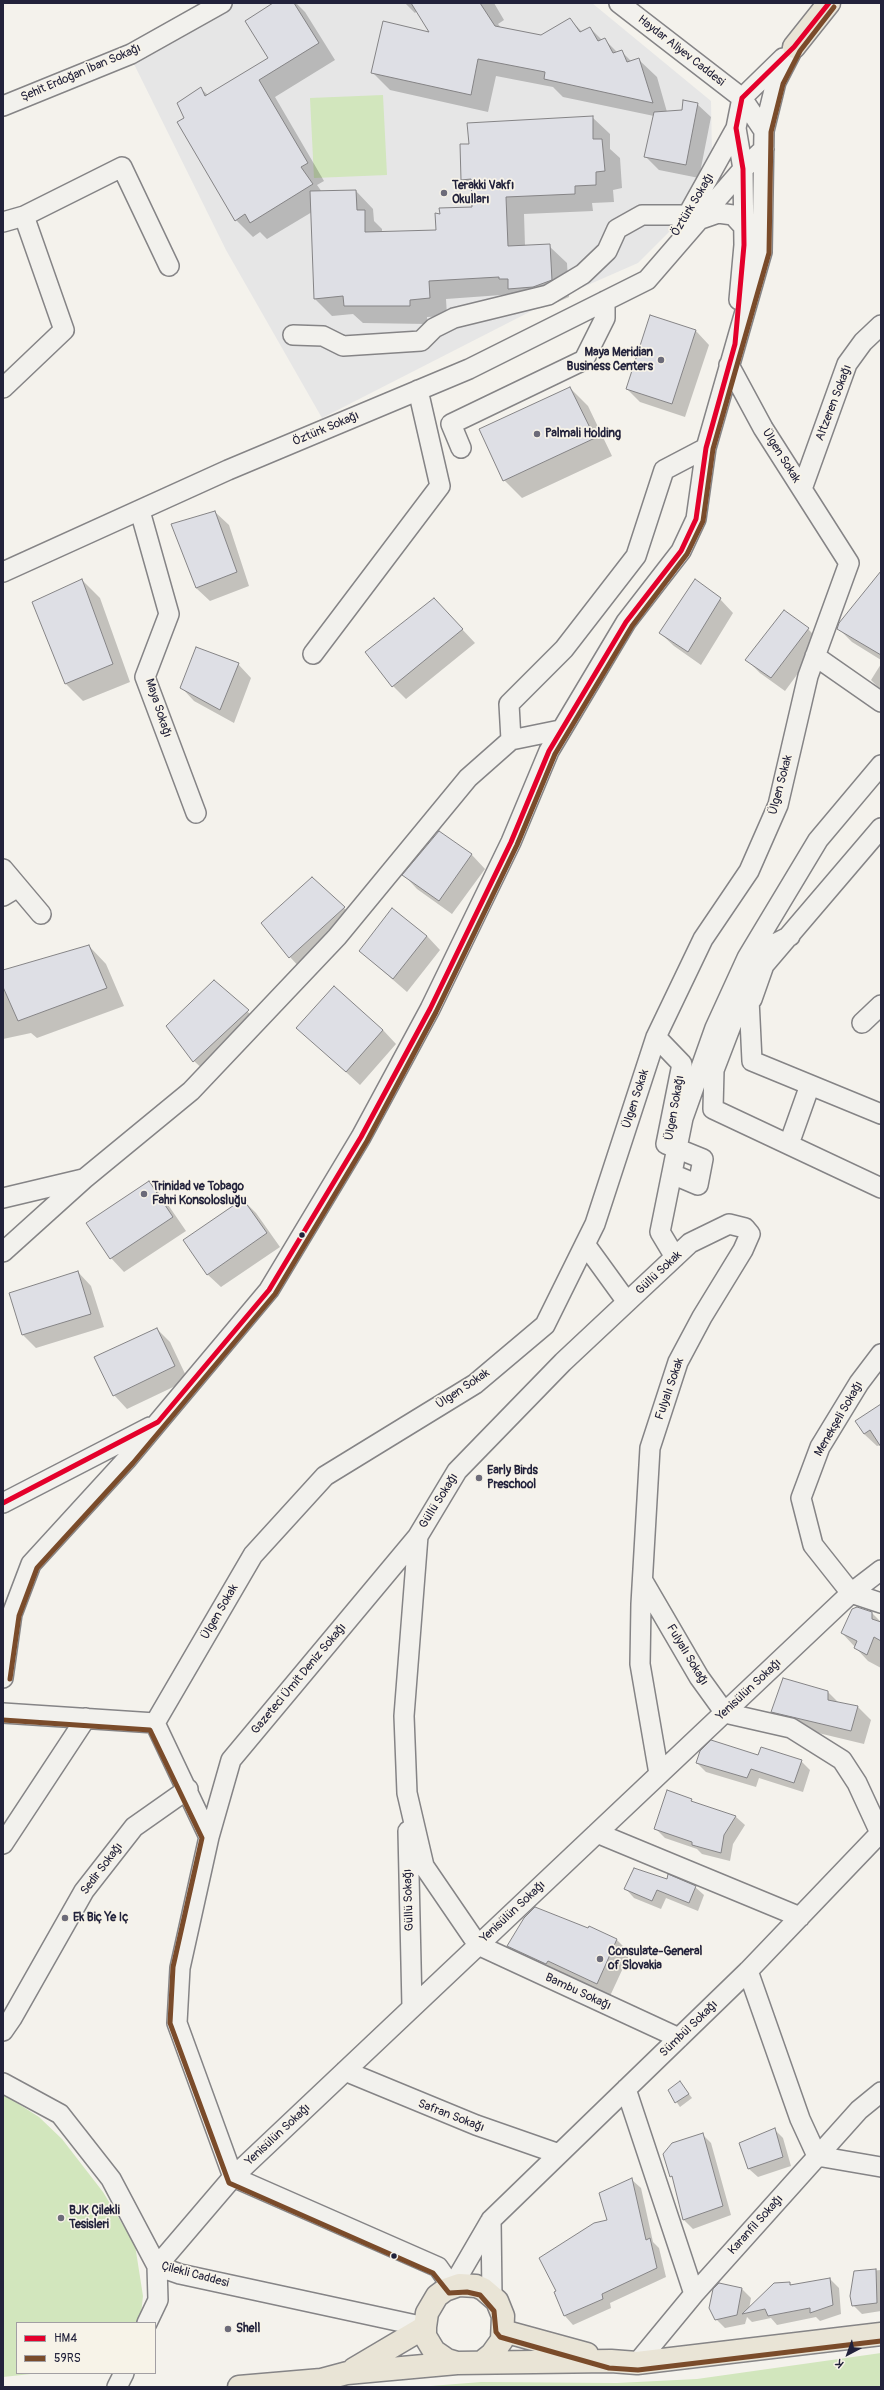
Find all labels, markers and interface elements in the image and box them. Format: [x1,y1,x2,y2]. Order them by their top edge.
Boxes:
street label: Haydar Aliyev Caddesi [635,12,727,90]
street label: Şehit Erdoğan İban Sokağı [19,41,143,105]
street label: Öztürk Sokağı [669,171,717,239]
place label: Terakki Vakfı Okulları [452,179,514,207]
marker: Terakki Vakfı Okulları [439,188,449,198]
place label: Maya Meridian Business Centers [567,346,653,374]
marker: Maya Meridian Business Centers [656,355,666,365]
street label: Altzeren Sokağı [813,363,855,443]
street label: Öztürk Sokağı [291,409,361,449]
street label: Ülgen Sokak [759,426,803,486]
place label: Palmali Holding [545,427,621,441]
marker: Palmali Holding [532,429,542,439]
street label: Maya Sokağı [142,677,174,739]
street label: Ülgen Sokak [766,754,796,816]
street label: Ülgen Sokak [620,1068,652,1130]
street label: Ülgen Sokağı [662,1074,688,1142]
place label: Trinidad ve Tobago Fahri Konsolosluğu [152,1180,247,1208]
marker: Trinidad ve Tobago Fahri Konsolosluğu [139,1189,149,1199]
unlabelled marker [297,1230,307,1240]
street label: Güllü Sokak [633,1248,685,1298]
street label: Fulyalı Sokak [653,1356,687,1422]
street label: Ülgen Sokak [434,1366,492,1412]
street label: Menekşeli Sokağı [812,1379,866,1459]
place label: Early Birds Preschool [487,1464,538,1492]
street label: Güllü Sokağı [416,1471,462,1531]
marker: Early Birds Preschool [474,1473,484,1483]
street label: Ülgen Sokak [198,1582,242,1642]
street label: Gazeteci Ümit Deniz Sokağı [248,1621,350,1737]
street label: Fulyalı Sokağı [663,1622,711,1688]
street label: Yenisülün Sokağı [713,1656,785,1724]
street label: Sedir Sokağı [78,1840,126,1898]
street label: Güllü Sokağı [401,1869,417,1931]
street label: Yenisülün Sokağı [477,1878,549,1946]
place label: Ek Biç Ye Iç [73,1911,128,1925]
marker: Ek Biç Ye Iç [60,1913,70,1923]
place label: Consulate-General of Slovakia [608,1945,702,1973]
marker: Consulate-General of Slovakia [595,1954,605,1964]
street label: Bambu Sokağı [543,1970,613,2014]
street label: Sümbül Sokağı [657,1998,721,2060]
street label: Safran Sokağı [416,2097,486,2135]
street label: Yenisülün Sokağı [242,2101,314,2169]
street label: Karanfil Sokağı [726,2192,786,2258]
place label: BJK Çilekli Tesisleri [69,2204,120,2232]
marker: BJK Çilekli Tesisleri [56,2213,66,2223]
unlabelled marker [389,2251,399,2261]
street label: Çilekli Caddesi [160,2259,230,2291]
legend [16,2322,156,2374]
place label: Shell [236,2322,260,2336]
marker: Shell [223,2324,233,2334]
text: HM4 [54,2331,77,2346]
north arrow [828,2334,868,2374]
text: 59RS [54,2351,81,2366]
text: K [833,2356,847,2371]

